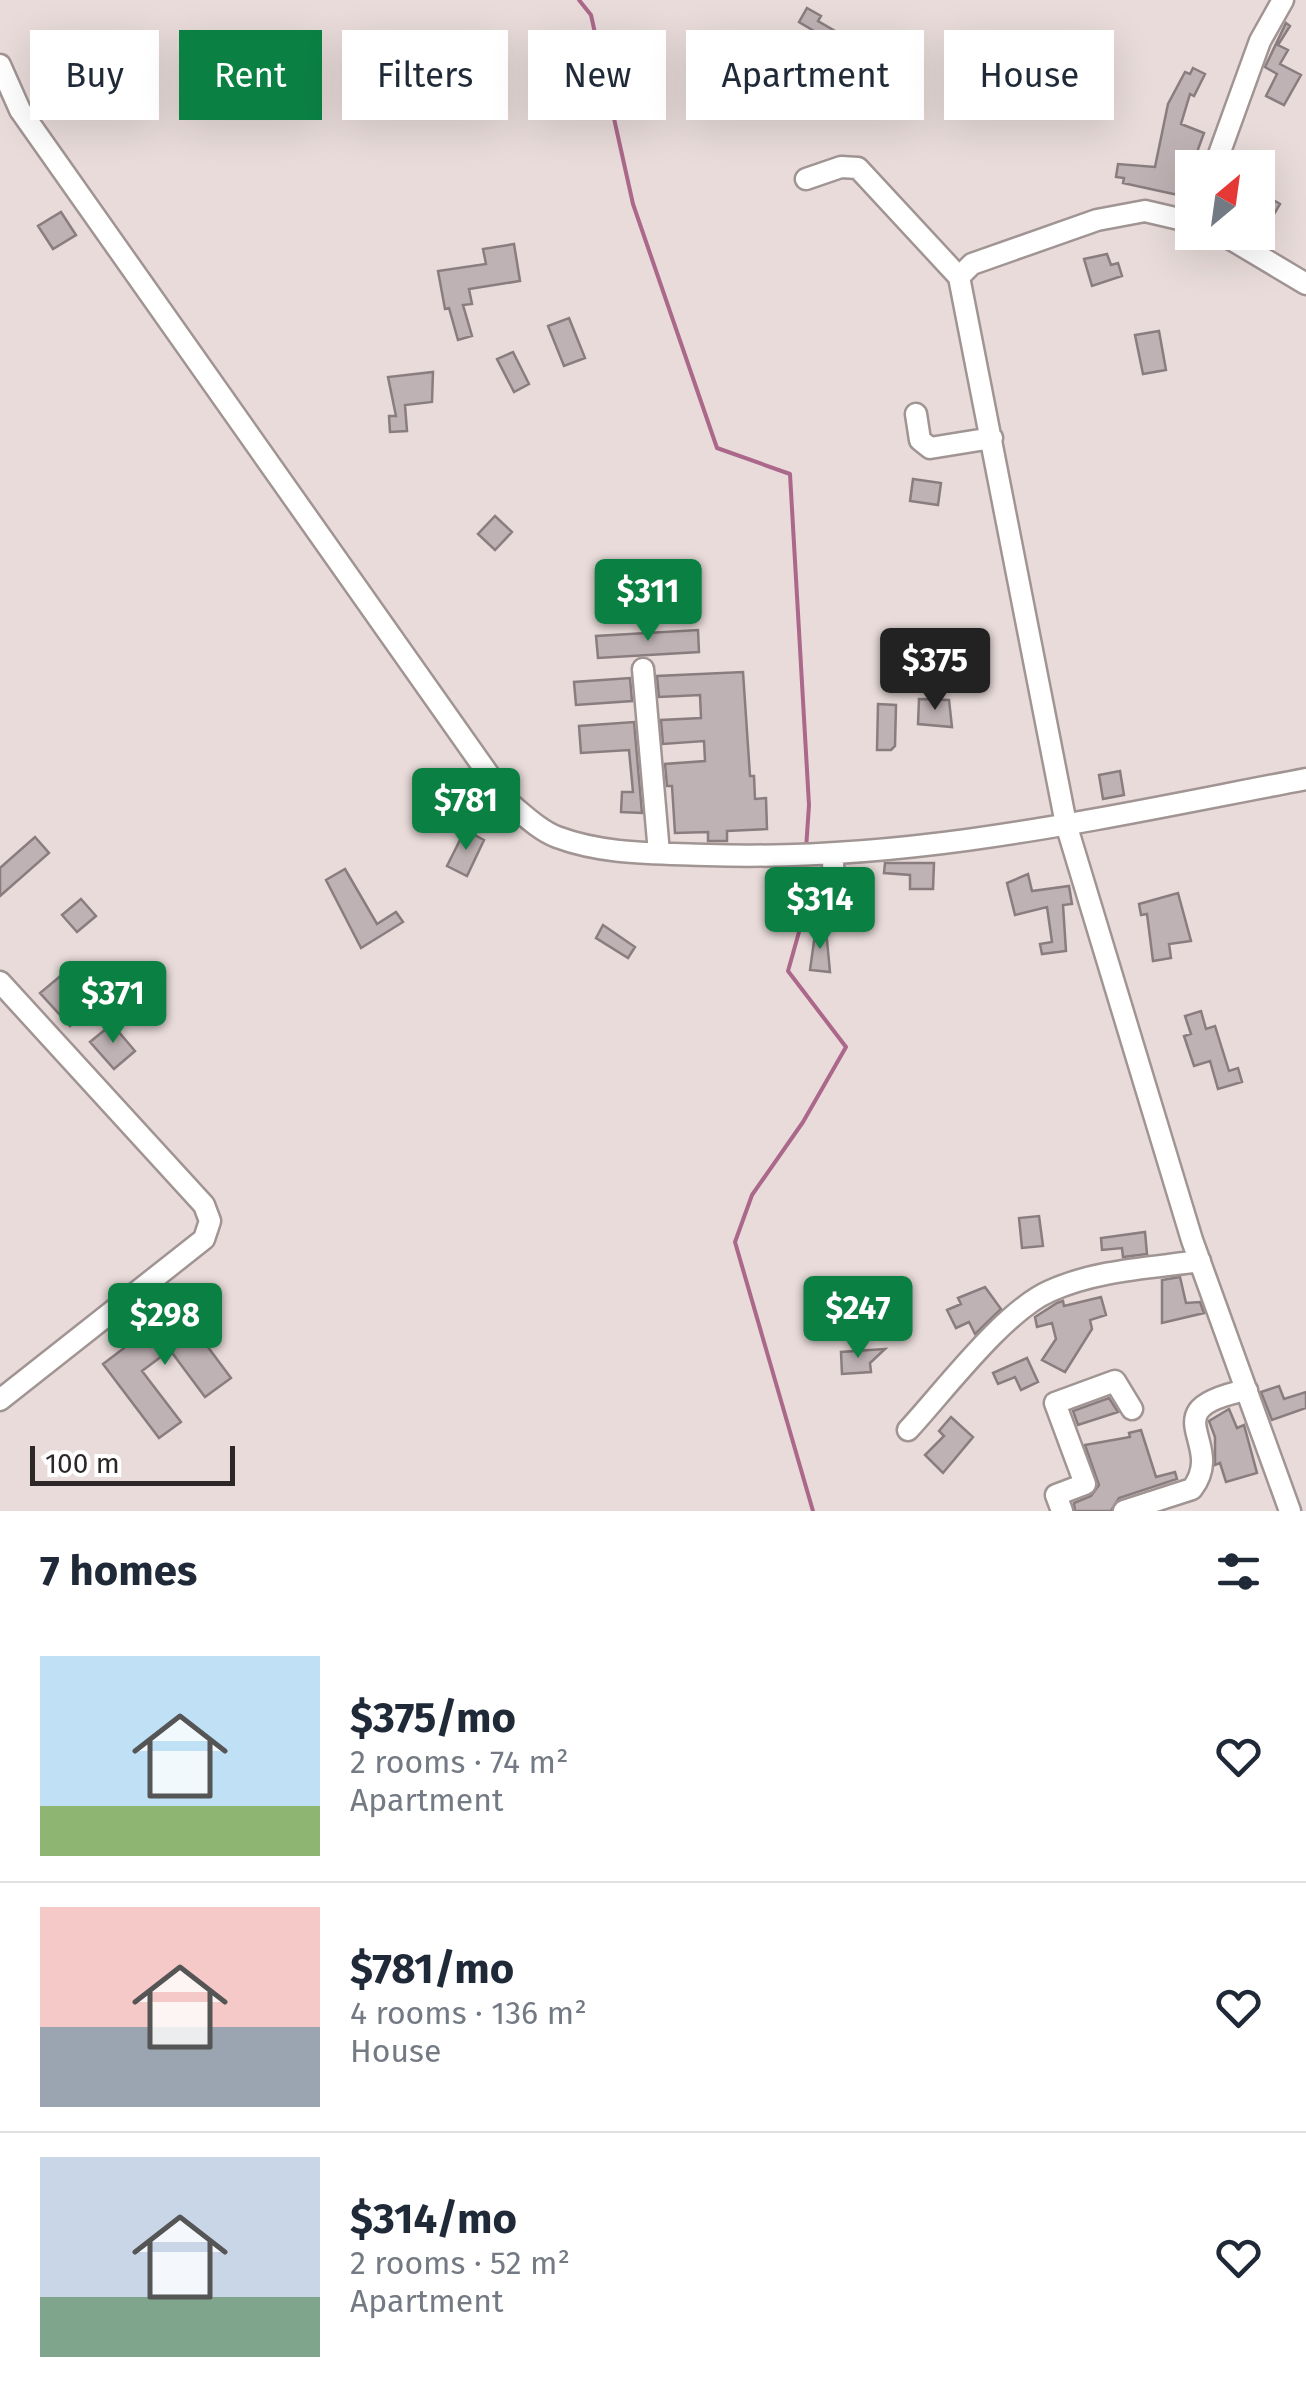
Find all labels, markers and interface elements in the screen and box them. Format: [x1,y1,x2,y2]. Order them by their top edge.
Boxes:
chip: Buy [30,30,159,120]
chip: Rent [179,30,322,120]
chip: Filters [342,30,508,120]
chip: New [528,30,666,120]
chip: Apartment [686,30,924,120]
chip: House [944,30,1114,120]
north arrow [1175,150,1275,250]
map controls [1175,150,1275,250]
pin: $311 [589,559,707,644]
text: $311 [617,572,679,610]
pin: $375 [876,628,994,713]
text: $375 [902,641,968,679]
pin: $781 [407,768,525,853]
text: $781 [434,781,498,819]
pin: $314 [761,867,879,952]
text: $314 [787,880,853,918]
pin: $371 [54,961,172,1046]
text: $371 [81,974,145,1012]
pin: $247 [799,1276,917,1361]
pin: $298 [106,1283,224,1368]
text: $247 [825,1289,891,1327]
text: $298 [130,1296,200,1334]
scale bar [30,1441,235,1486]
text: 100 m [45,1447,120,1480]
icon: filters [1211,1544,1266,1599]
text: 7 homes [40,1546,197,1596]
text: $375/mo [350,1693,516,1743]
icon: home [120,1696,240,1816]
icon: heart [1211,1729,1266,1784]
text: 2 rooms · 74 m² [350,1743,569,1781]
text: Apartment [350,1781,504,1819]
text: $781/mo [350,1944,514,1994]
icon: home [120,1947,240,2067]
icon: heart [1211,1980,1266,2035]
text: 4 rooms · 136 m² [350,1994,587,2032]
text: House [350,2032,441,2070]
text: $314/mo [350,2194,517,2244]
icon: home [120,2197,240,2317]
icon: heart [1211,2230,1266,2285]
text: 2 rooms · 52 m² [350,2244,570,2282]
text: Apartment [350,2282,504,2320]

